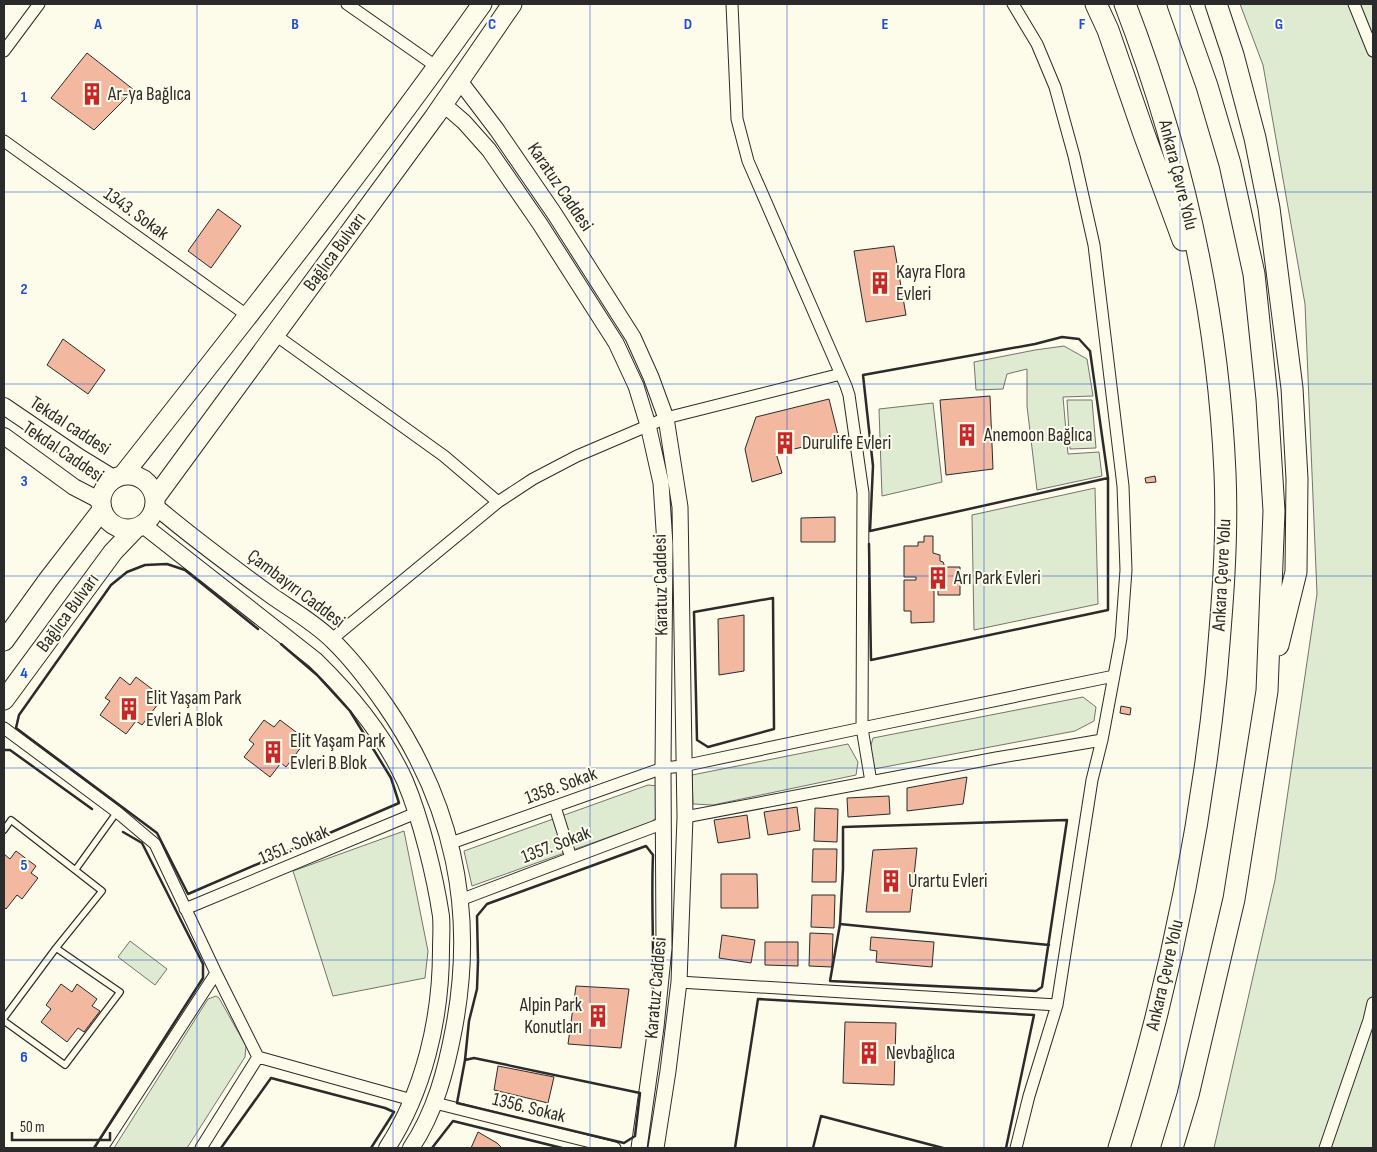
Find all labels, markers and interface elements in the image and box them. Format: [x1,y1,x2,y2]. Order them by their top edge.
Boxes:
text: A [93,15,102,34]
text: B [291,15,299,34]
text: C [488,15,496,34]
text: D [684,15,692,34]
text: E [882,15,889,34]
text: F [1079,15,1086,34]
text: G [1275,15,1283,34]
building icon: Ar-ya Bağlıca [79,81,105,107]
place label: Ar-ya Bağlıca [107,83,191,106]
text: 1 [21,88,28,107]
street label: Ankara Çevre Yolu [1153,117,1203,232]
street label: Karatuz Caddesi [522,138,598,236]
street label: 1343. Sokak [99,183,174,246]
street label: Bağlıca Bulvarı [299,208,371,296]
place label: Kayra Flora Evleri [896,261,966,306]
building icon: Kayra Flora Evleri [867,270,893,296]
text: 2 [20,280,28,299]
street label: Tekdal caddesi [25,391,115,461]
street label: Tekdal Caddesi [18,416,108,488]
building icon: Anemoon Bağlıca [954,422,980,448]
place label: Anemoon Bağlıca [983,424,1093,447]
building icon: Durulife Evleri [772,430,798,456]
place label: Durulife Evleri [802,432,891,455]
text: 3 [20,472,28,491]
street label: Ankara Çevre Yolu [1208,518,1236,633]
street label: Karatuz Caddesi [649,534,673,636]
street label: Çambayırı Caddesi [243,545,349,633]
building icon: Arı Park Evleri [925,565,951,591]
place label: Arı Park Evleri [953,567,1041,590]
street label: Bağlıca Bulvarı [32,569,104,657]
text: 4 [20,664,28,683]
place label: Elit Yaşam Park Evleri A Blok [146,687,242,732]
building icon: Elit Yaşam Park Evleri A Blok [116,696,142,722]
place label: Elit Yaşam Park Evleri B Blok [290,730,386,775]
building icon: Elit Yaşam Park Evleri B Blok [260,739,286,765]
street label: 1358. Sokak [522,762,601,810]
street label: 1351. Sokak [256,820,333,870]
street label: 1357. Sokak [518,821,595,869]
text: 5 [20,856,28,875]
building icon: Urartu Evleri [878,868,904,894]
place label: Urartu Evleri [908,870,988,893]
street label: Ankara Çevre Yolu [1141,917,1189,1033]
street label: Karatuz Caddesi [640,936,672,1040]
place label: Alpin Park Konutları [519,994,583,1039]
building icon: Alpin Park Konutları [585,1003,611,1029]
building icon: Nevbağlıca [856,1040,882,1066]
place label: Nevbağlıca [886,1042,955,1065]
text: 6 [20,1048,28,1067]
street label: 1356. Sokak [490,1088,569,1128]
scale bar [12,1110,110,1142]
text: 50 m [20,1118,45,1137]

